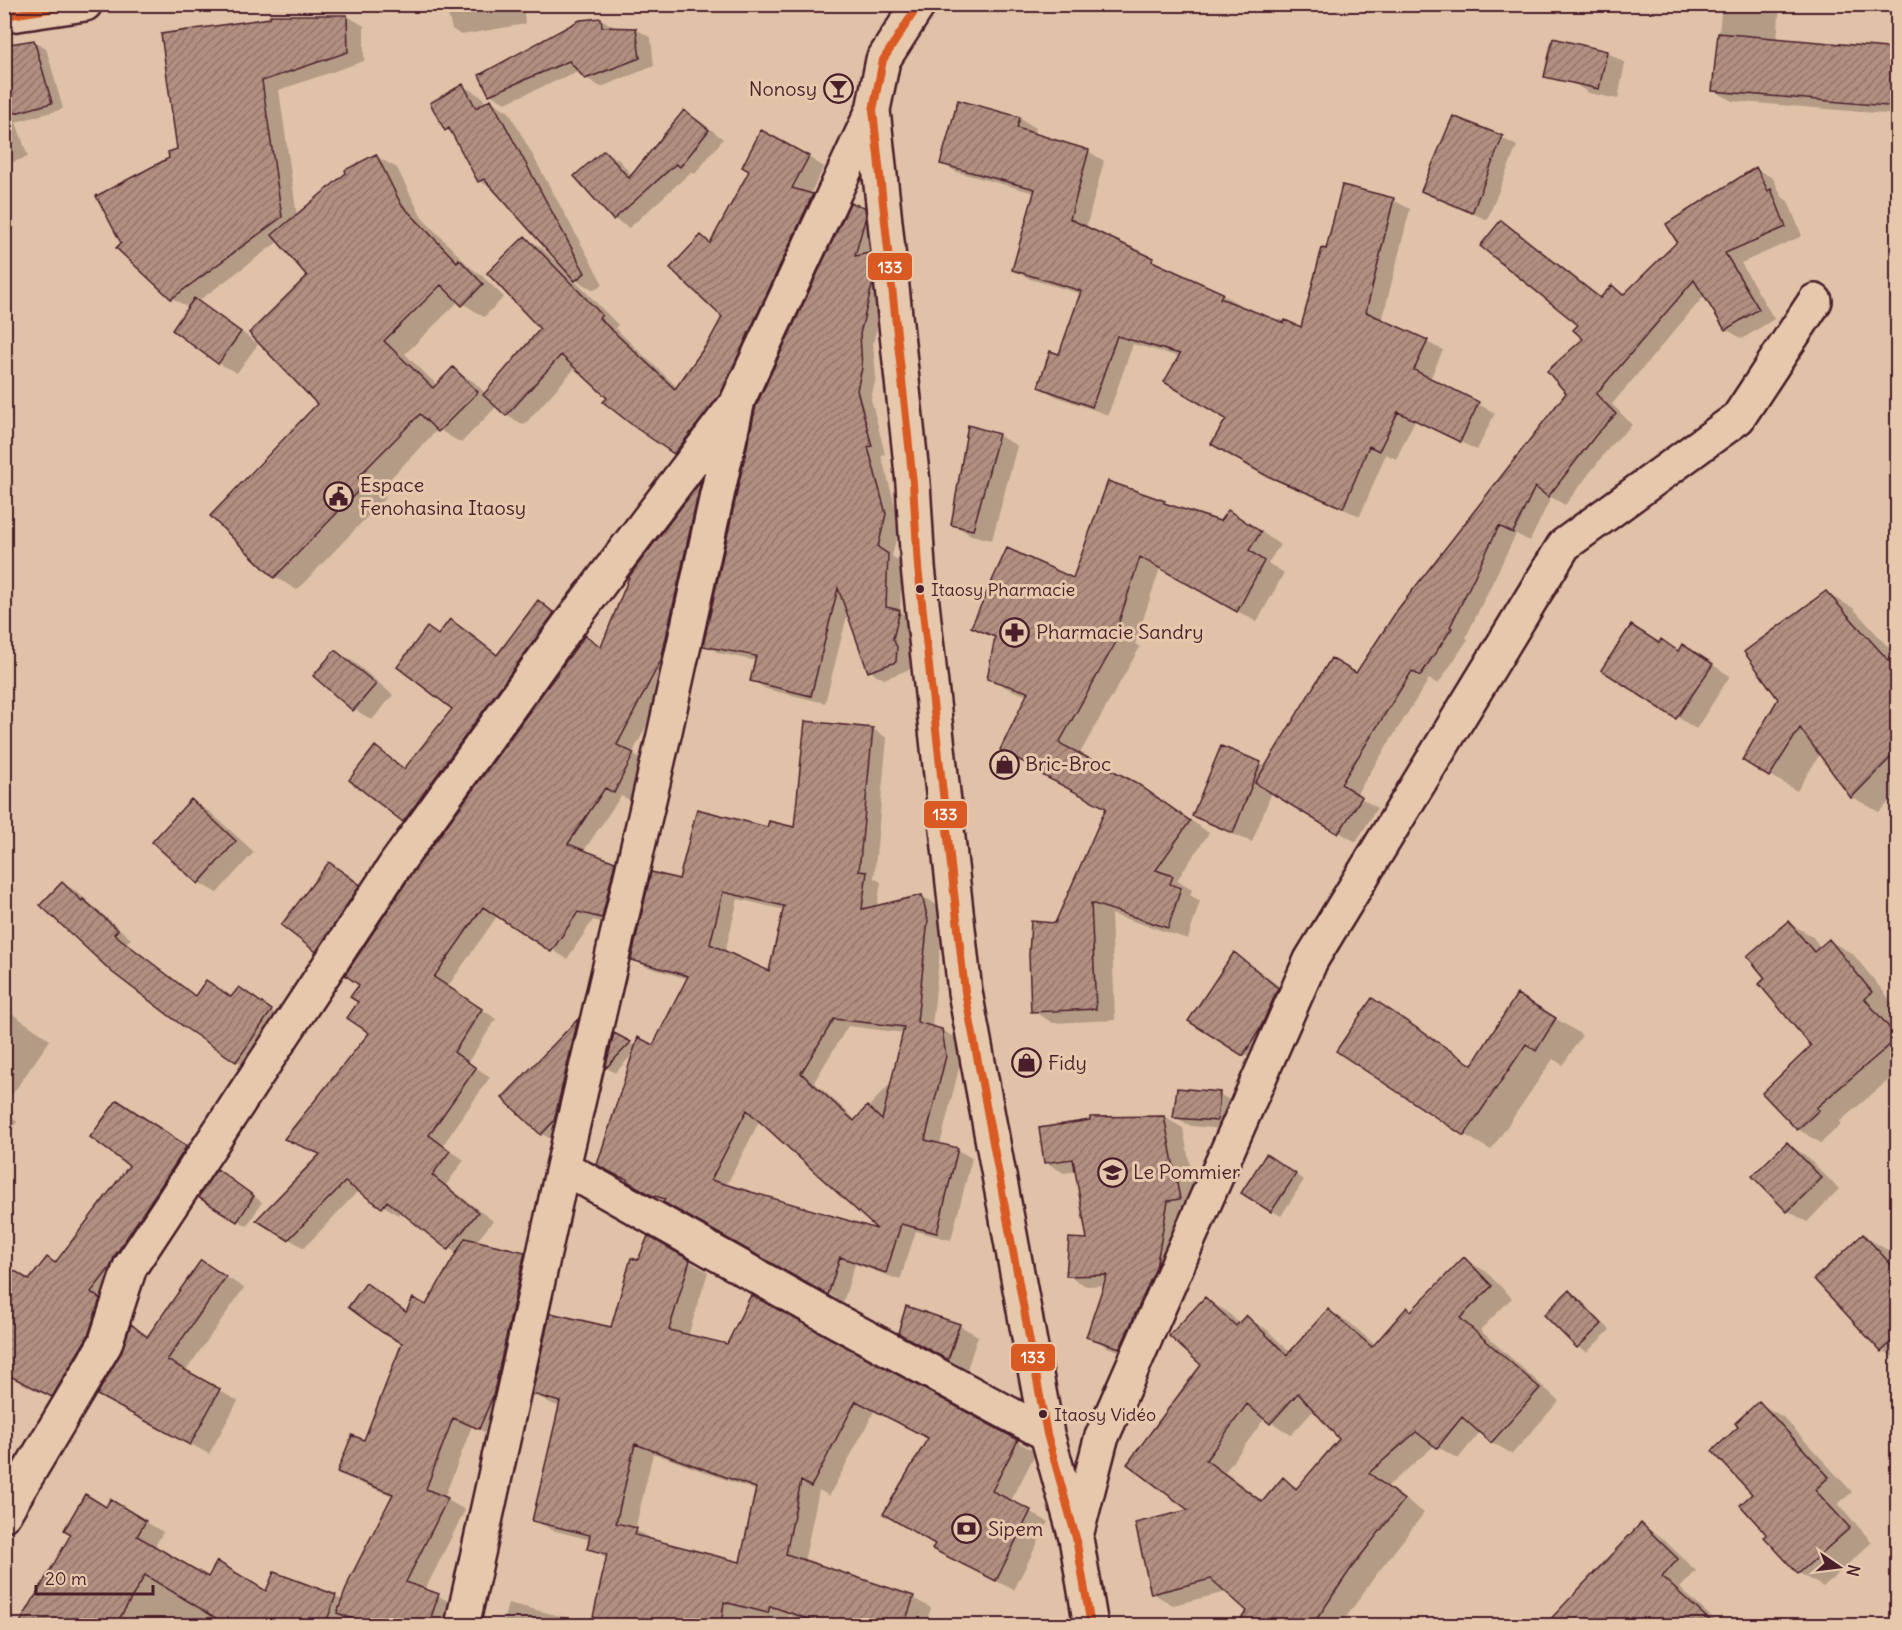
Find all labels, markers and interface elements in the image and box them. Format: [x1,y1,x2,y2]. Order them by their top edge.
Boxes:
bar icon: Nonosy [822,73,854,105]
place label: Nonosy [749,76,817,101]
line badge: 133 [867,252,913,281]
text: 133 [878,257,902,277]
place label: Espace Fenohasina Itaosy [360,472,526,520]
public building icon: Espace Fenohasina Itaosy [323,481,355,513]
place label: Itaosy Pharmacie [931,578,1075,601]
marker: Itaosy Pharmacie [914,583,926,595]
pharmacy icon: Pharmacie Sandry [999,616,1031,648]
place label: Pharmacie Sandry [1036,619,1204,644]
shop icon: Bric-Broc [988,748,1020,780]
place label: Bric-Broc [1025,751,1111,776]
line badge: 133 [923,800,968,829]
text: 133 [933,804,957,824]
shop icon: Fidy [1011,1047,1043,1079]
place label: Fidy [1048,1050,1087,1075]
school or university icon: Le Pommier [1096,1156,1128,1188]
place label: Le Pommier [1133,1159,1240,1184]
line badge: 133 [1010,1343,1056,1372]
text: 133 [1021,1347,1045,1367]
place label: Itaosy Vidéo [1054,1403,1156,1426]
marker: Itaosy Vidéo [1037,1408,1049,1420]
bank icon: Sipem [951,1513,983,1545]
place label: Sipem [988,1516,1043,1541]
north arrow [1809,1537,1869,1597]
scale bar [36,1558,153,1596]
text: N [1843,1563,1865,1578]
text: 20 m [45,1567,87,1590]

